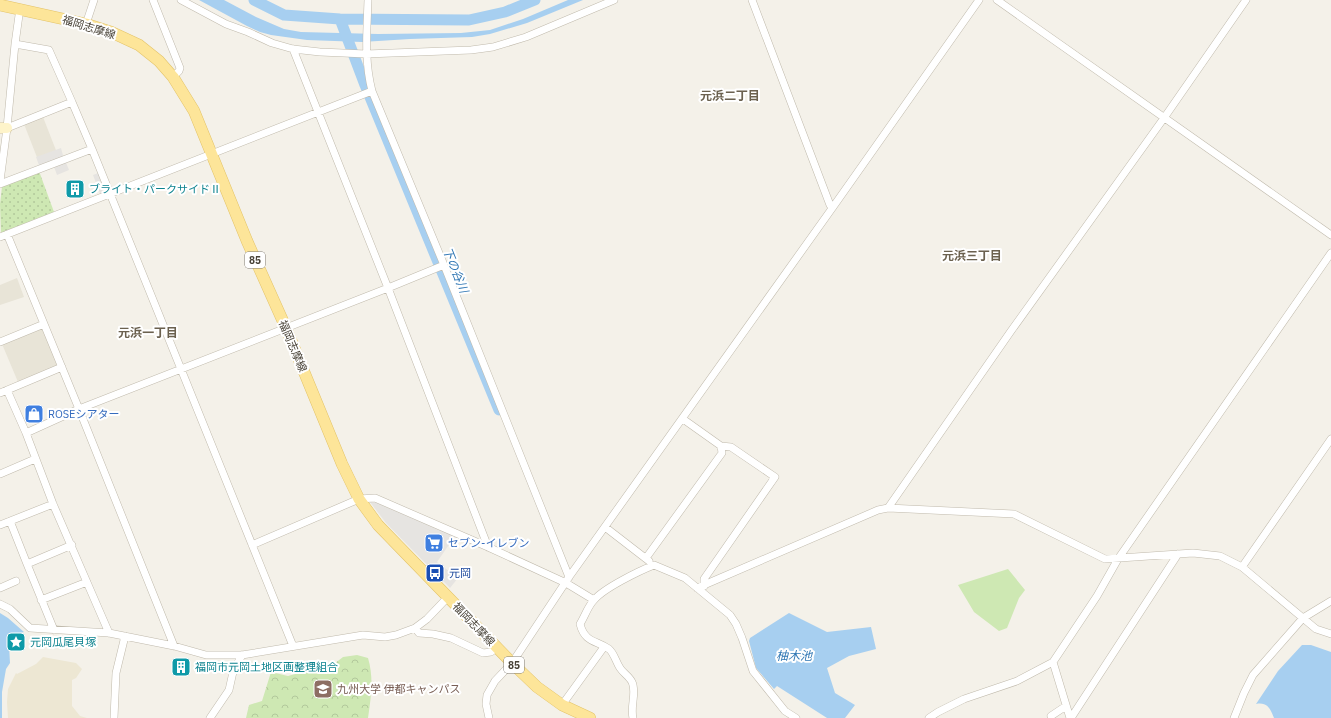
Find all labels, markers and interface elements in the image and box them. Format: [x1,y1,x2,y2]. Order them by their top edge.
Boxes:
street label: 福岡志摩線 [61,12,117,42]
district label: 元浜二丁目 [700,88,760,103]
building icon: ブライト・パークサイドⅡ [64,178,86,200]
place label: ブライト・パークサイドⅡ [89,182,221,196]
water label: 下の谷川 [440,245,473,297]
district label: 元浜三丁目 [942,248,1002,263]
road number: 85 [245,252,265,268]
street label: 福岡志摩線 [276,318,310,374]
district label: 元浜一丁目 [118,325,178,340]
shop icon: ROSEシアター [23,403,45,425]
place label: ROSEシアター [48,407,120,421]
supermarket icon: セブン-イレブン [423,532,445,554]
place label: セブン-イレブン [448,536,529,550]
bus stop icon: 元岡 [424,562,446,584]
place label: 元岡 [449,566,471,580]
street label: 福岡志摩線 [450,599,498,649]
place icon: 元岡瓜尾貝塚 [5,631,27,653]
place label: 元岡瓜尾貝塚 [30,635,96,649]
water label: 柚木池 [776,648,813,663]
building icon: 福岡市元岡土地区画整理組合 [170,656,192,678]
road number: 85 [504,657,524,673]
place label: 福岡市元岡土地区画整理組合 [195,660,338,674]
school or university icon: 九州大学 伊都キャンパス [312,678,334,700]
place label: 九州大学 伊都キャンパス [337,682,461,696]

